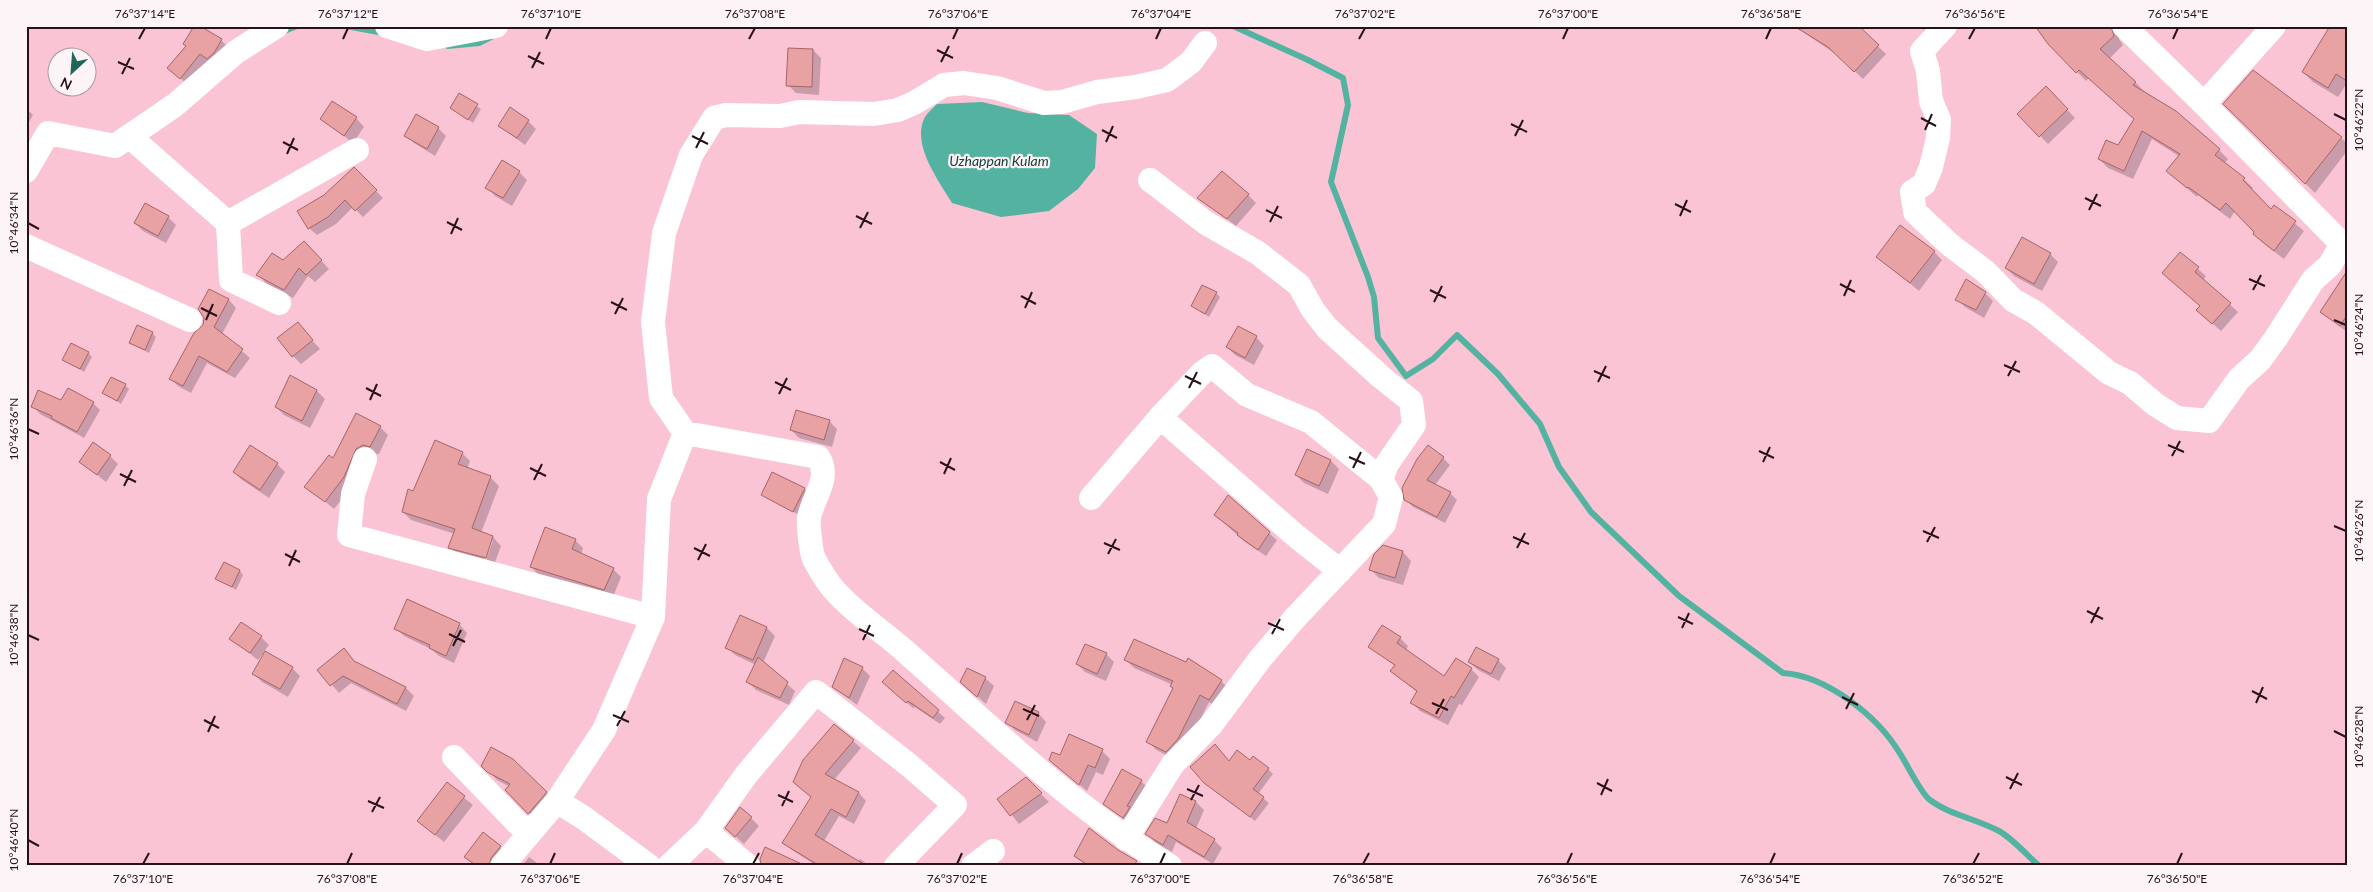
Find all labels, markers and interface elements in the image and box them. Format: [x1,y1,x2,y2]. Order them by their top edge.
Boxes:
text: 76°37'14"E [115,6,175,21]
text: 76°37'12"E [318,6,378,21]
text: 76°37'10"E [521,6,581,21]
text: 76°37'08"E [725,6,785,21]
text: 76°37'06"E [928,6,988,21]
text: 76°37'04"E [1131,6,1191,21]
text: 76°37'02"E [1335,6,1395,21]
text: 76°37'00"E [1538,6,1598,21]
text: 76°36'58"E [1741,6,1801,21]
text: 76°36'56"E [1945,6,2005,21]
text: 76°36'54"E [2148,6,2208,21]
north arrow [48,48,98,98]
text: N [58,74,75,94]
text: 10°46'22"N [2351,89,2366,151]
water label: Uzhappan Kulam [949,152,1049,169]
text: 10°46'34"N [6,192,21,254]
text: 10°46'24"N [2351,294,2366,356]
text: 10°46'36"N [6,398,21,460]
text: 10°46'26"N [2351,500,2366,562]
text: 10°46'38"N [6,604,21,666]
text: 10°46'28"N [2351,706,2366,768]
text: 10°46'40"N [6,809,21,871]
text: 76°37'10"E [113,871,173,886]
text: 76°37'08"E [317,871,377,886]
text: 76°37'06"E [520,871,580,886]
text: 76°37'04"E [723,871,783,886]
text: 76°37'02"E [927,871,987,886]
text: 76°37'00"E [1130,871,1190,886]
text: 76°36'58"E [1333,871,1393,886]
text: 76°36'56"E [1537,871,1597,886]
text: 76°36'54"E [1740,871,1800,886]
text: 76°36'52"E [1943,871,2003,886]
text: 76°36'50"E [2147,871,2207,886]

